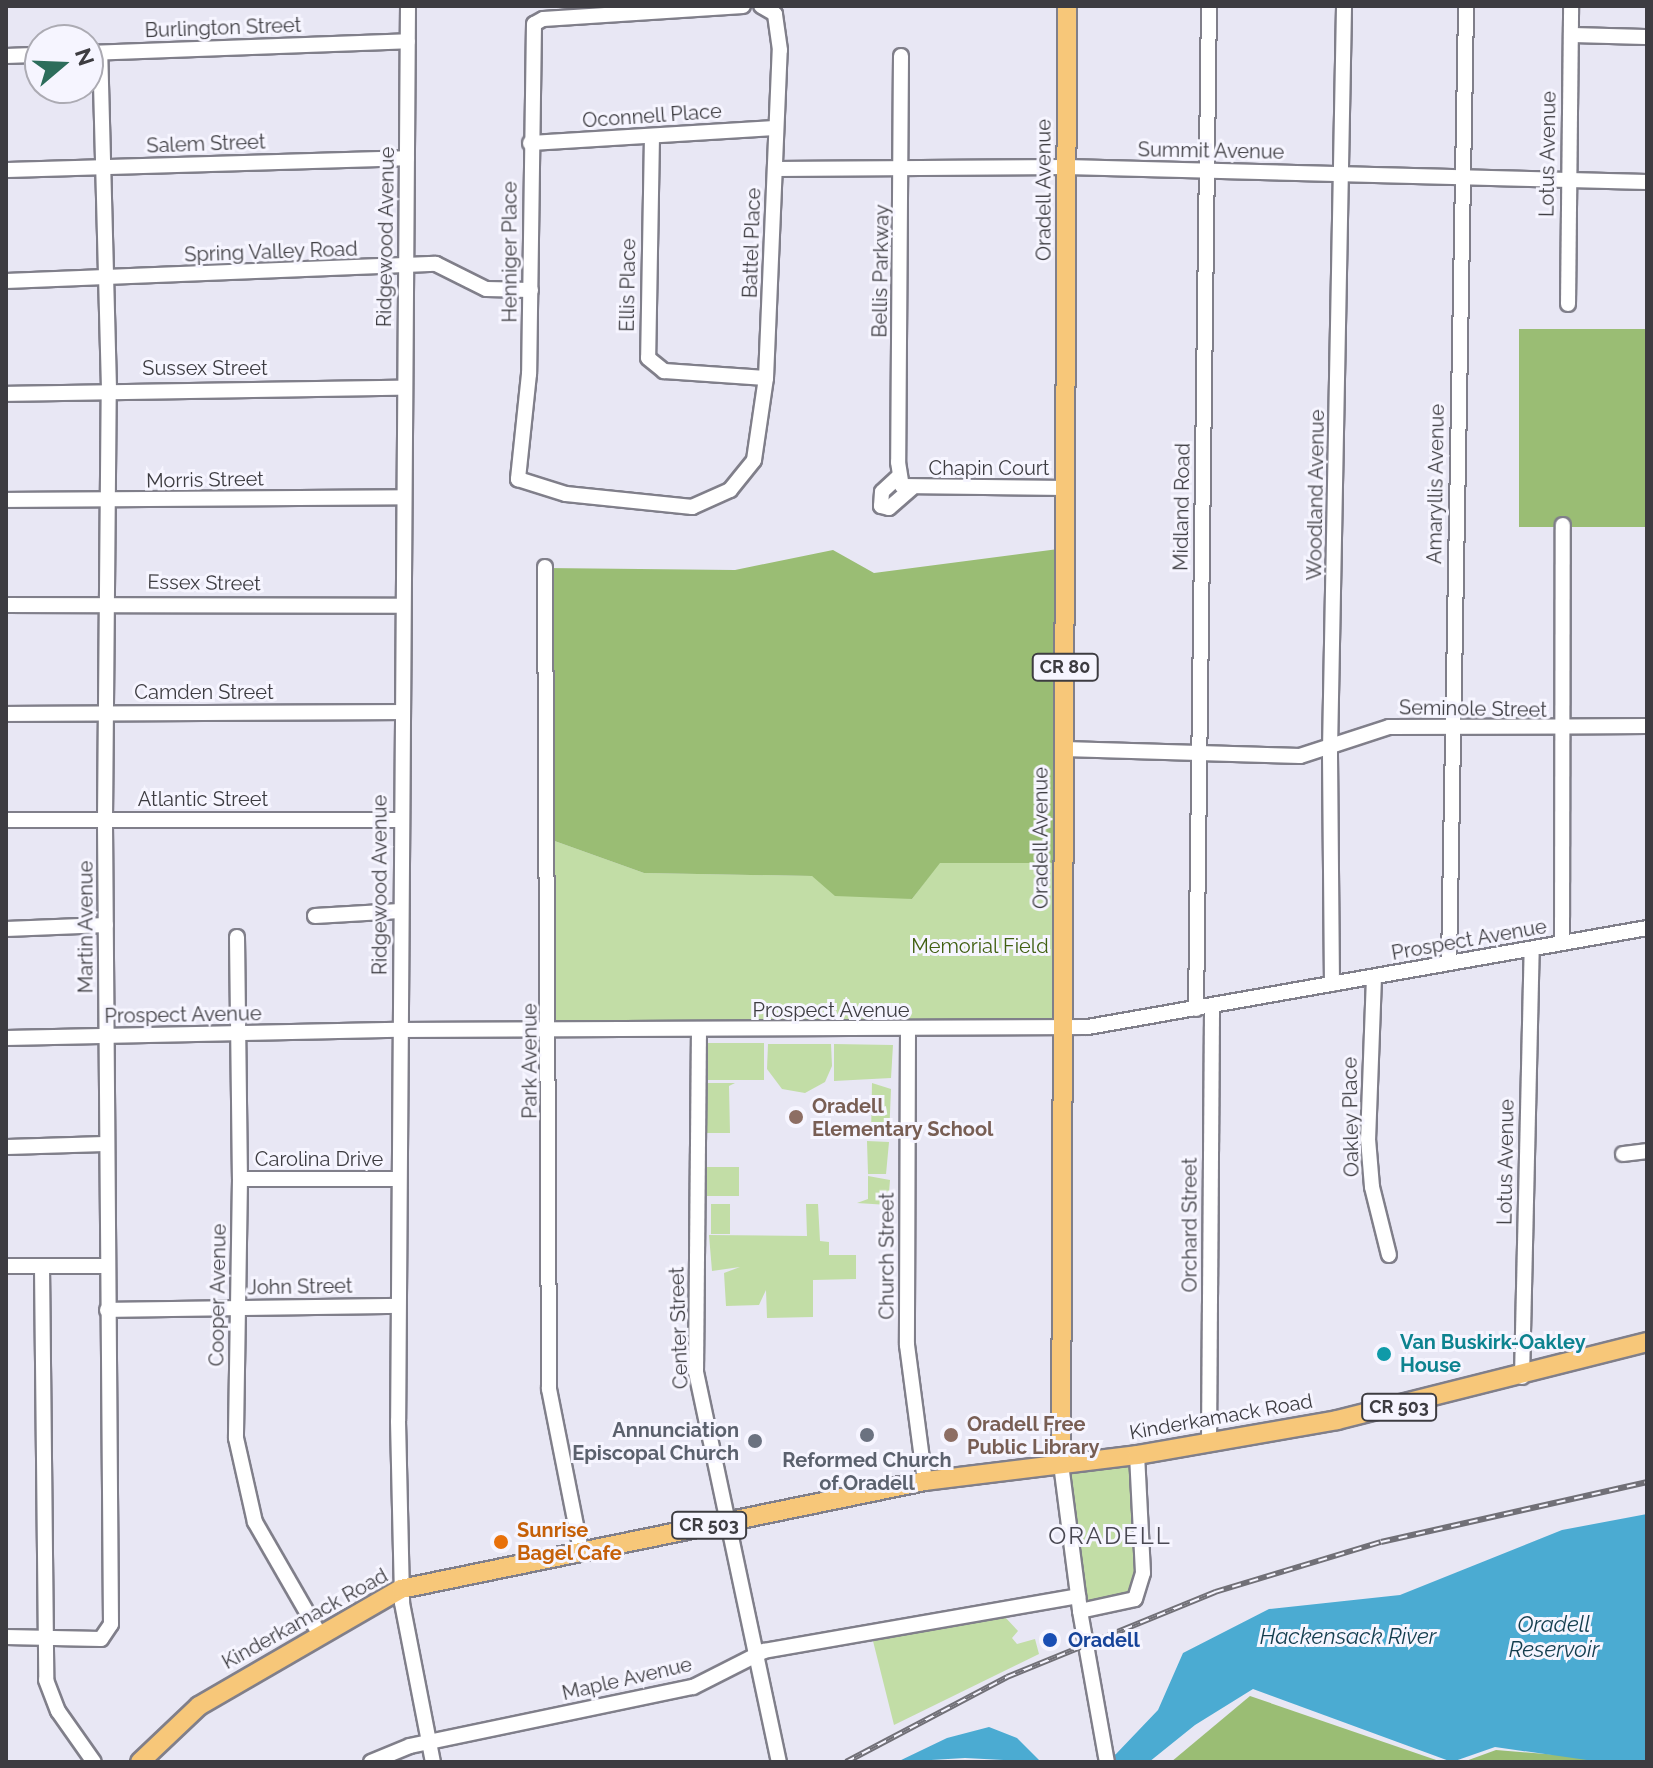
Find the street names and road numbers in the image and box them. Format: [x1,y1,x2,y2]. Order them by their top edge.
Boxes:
street label: Burlington Street [144,13,302,43]
street label: Lotus Avenue [1535,90,1561,218]
street label: Oconnell Place [581,99,723,133]
street label: Oradell Avenue [1032,118,1056,262]
street label: Salem Street [146,130,266,158]
street label: Summit Avenue [1137,138,1285,164]
street label: Ridgewood Avenue [372,146,400,328]
street label: Henniger Place [498,181,522,323]
street label: Battel Place [738,187,766,299]
street label: Bellis Parkway [868,204,894,338]
street label: Spring Valley Road [183,237,359,267]
street label: Ellis Place [615,238,641,332]
street label: Sussex Street [142,356,268,380]
street label: Amaryllis Avenue [1423,403,1449,565]
street label: Woodland Avenue [1303,409,1329,581]
street label: Midland Road [1169,443,1195,571]
street label: Chapin Court [929,456,1049,480]
street label: Morris Street [146,467,264,493]
street label: Essex Street [147,570,261,596]
road number: CR 80 [1031,653,1099,681]
street label: Camden Street [134,680,274,704]
street label: Seminole Street [1399,696,1547,722]
street label: Oradell Avenue [1029,766,1053,910]
street label: Atlantic Street [138,787,268,811]
street label: Ridgewood Avenue [368,795,392,975]
street label: Martin Avenue [74,860,98,994]
street label: Prospect Avenue [1389,914,1549,966]
street label: Prospect Avenue [752,998,910,1022]
street label: Prospect Avenue [104,1002,262,1028]
street label: Park Avenue [518,1003,542,1119]
street label: Oakley Place [1338,1056,1364,1178]
street label: Lotus Avenue [1493,1098,1519,1226]
street label: Carolina Drive [255,1147,383,1171]
street label: Orchard Street [1178,1158,1202,1292]
street label: Church Street [875,1192,899,1320]
street label: Cooper Avenue [205,1223,231,1367]
street label: Center Street [665,1266,693,1390]
street label: John Street [247,1274,353,1300]
street label: Kinderkamack Road [1128,1389,1314,1445]
road number: CR 503 [1361,1393,1437,1421]
road number: CR 503 [671,1511,747,1539]
street label: Kinderkamack Road [218,1564,392,1674]
street label: Maple Avenue [559,1652,695,1706]

